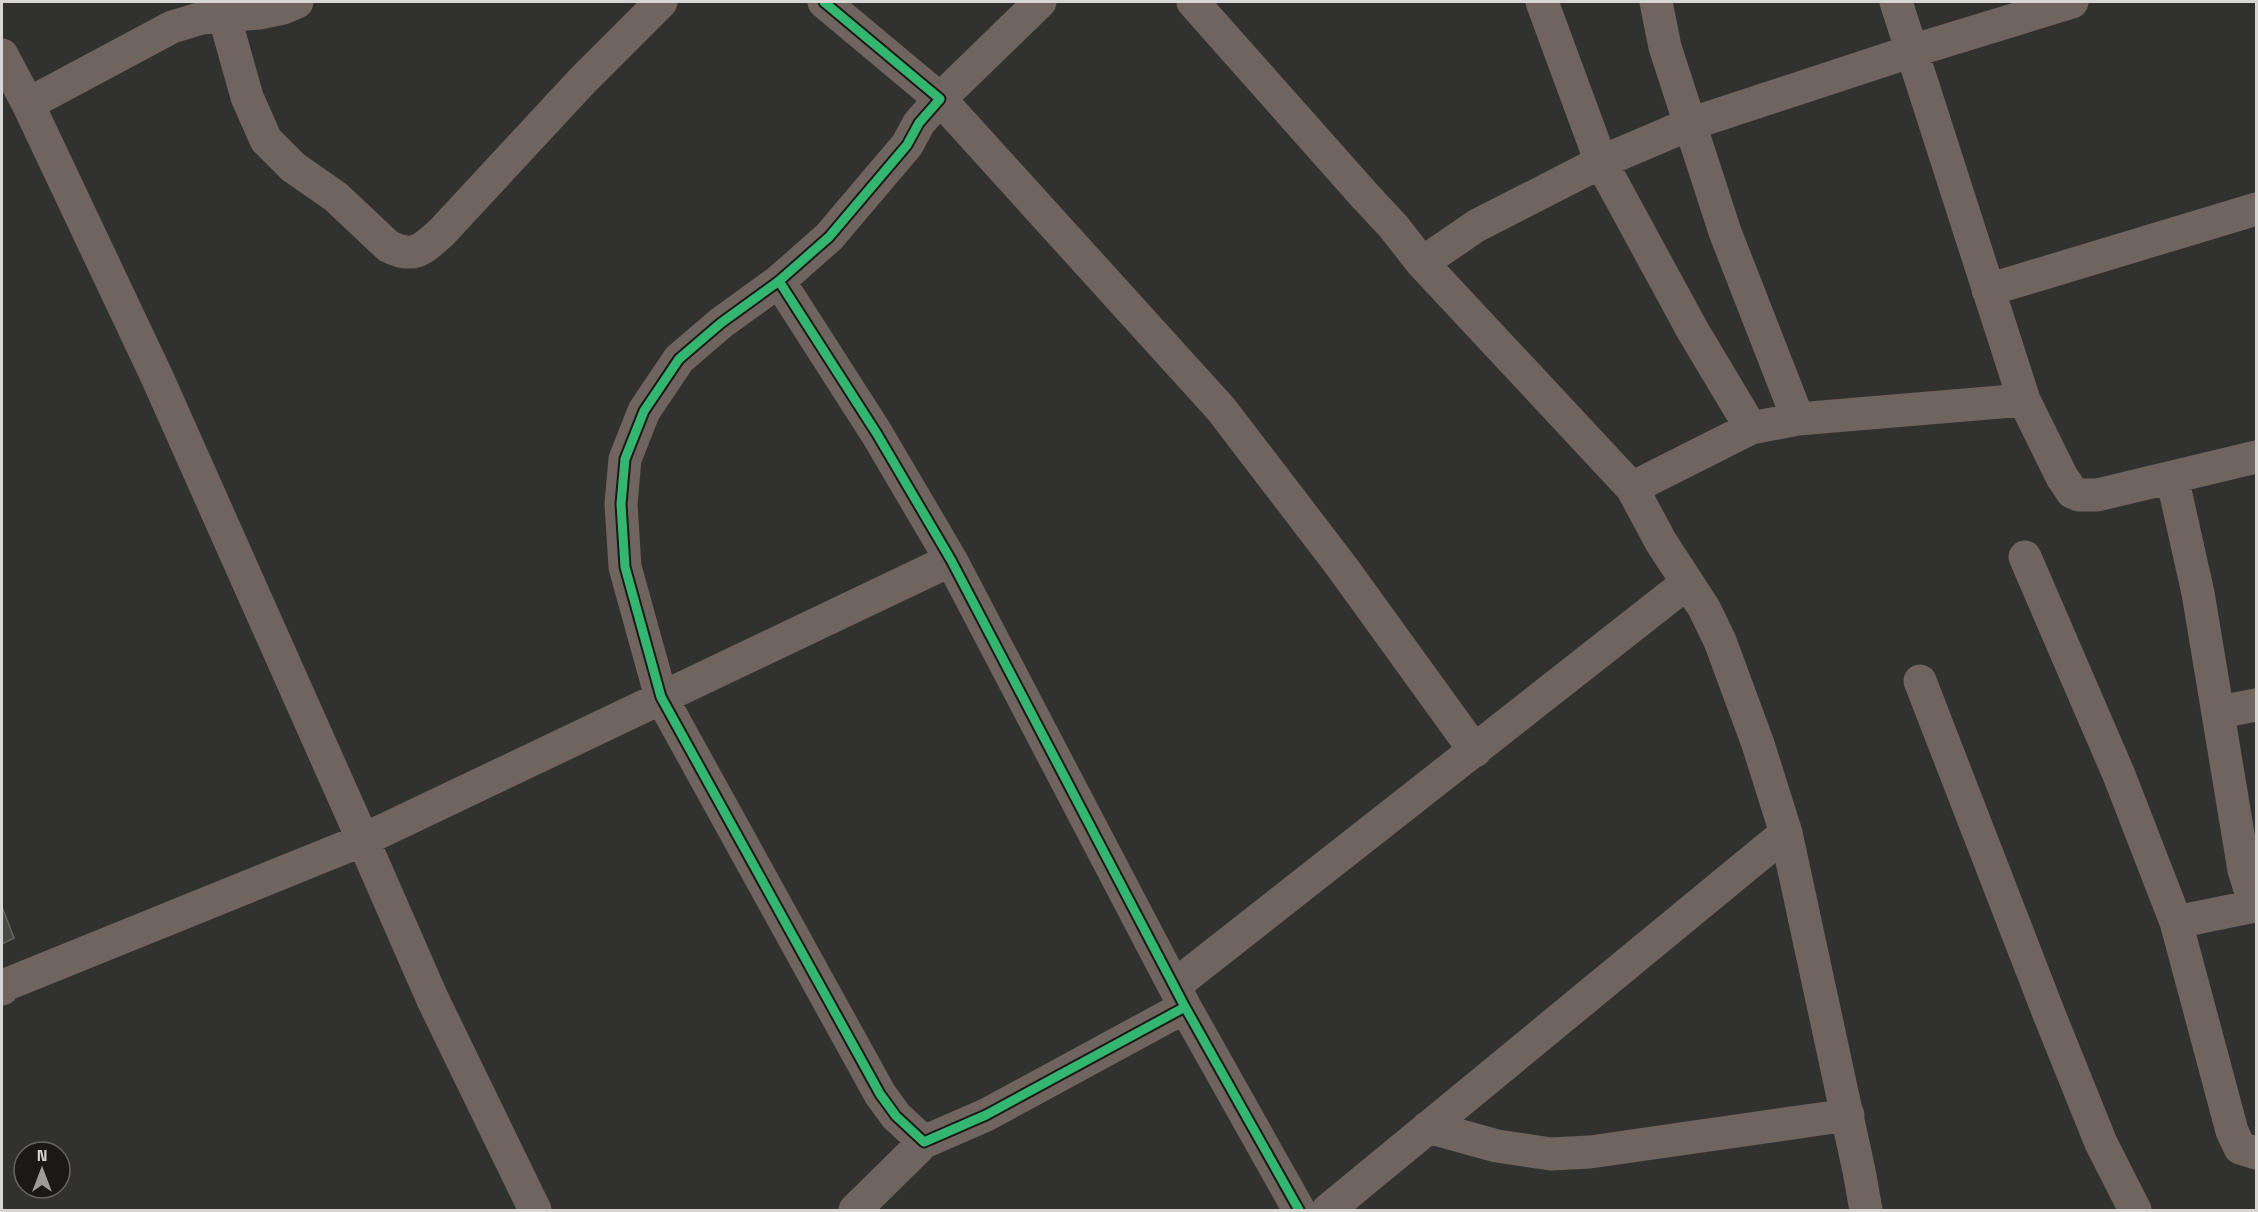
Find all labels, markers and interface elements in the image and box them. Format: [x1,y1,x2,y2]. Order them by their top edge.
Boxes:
north arrow [12,1140,72,1200]
text: N [37,1145,47,1166]

